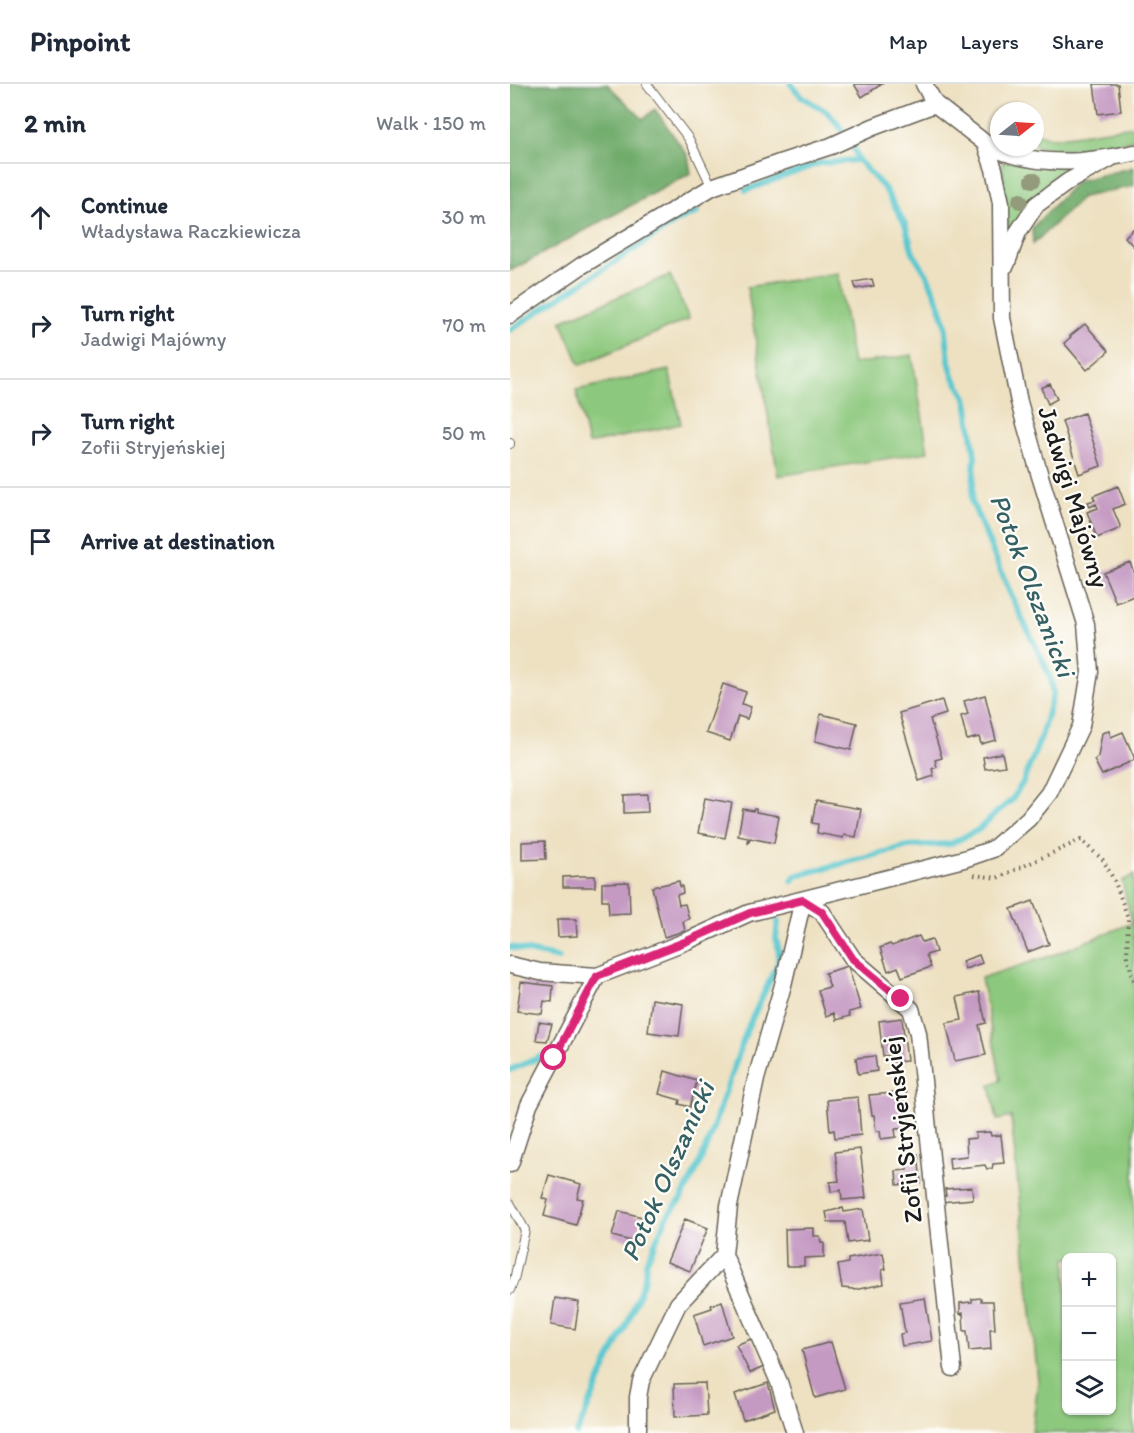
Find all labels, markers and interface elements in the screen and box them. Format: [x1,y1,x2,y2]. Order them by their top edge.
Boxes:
text: Pinpoint [30,24,131,58]
text: Map [889,29,928,54]
text: Layers [961,29,1019,54]
text: Share [1052,29,1104,54]
north arrow [990,102,1044,156]
text: 2 min [24,107,86,139]
text: Walk · 150 m [376,111,486,135]
text: Continue [81,192,168,219]
icon: ahead [24,201,57,234]
text: 30 m [441,205,486,229]
text: Władysława Raczkiewicza [81,219,301,243]
text: Turn right [81,300,175,327]
icon: right [24,309,57,342]
text: 70 m [442,313,486,337]
text: Jadwigi Majówny [81,327,226,351]
street label: Jadwigi Majówny [1031,402,1117,592]
text: Turn right [81,408,175,435]
icon: right [24,417,57,450]
text: 50 m [442,421,486,445]
text: Zofii Stryjeńskiej [81,435,225,459]
water label: Potok Olszanicki [983,489,1084,684]
icon: arrive [24,525,57,558]
text: Arrive at destination [81,528,275,555]
route end [887,985,913,1011]
street label: Zofii Stryjeńskiej [875,1035,929,1225]
route start [540,1044,566,1070]
water label: Potok Olszanicki [613,1073,723,1266]
map controls [1062,1253,1116,1415]
button: + [1062,1253,1116,1307]
button: − [1062,1307,1116,1361]
button: layers [1062,1361,1116,1415]

